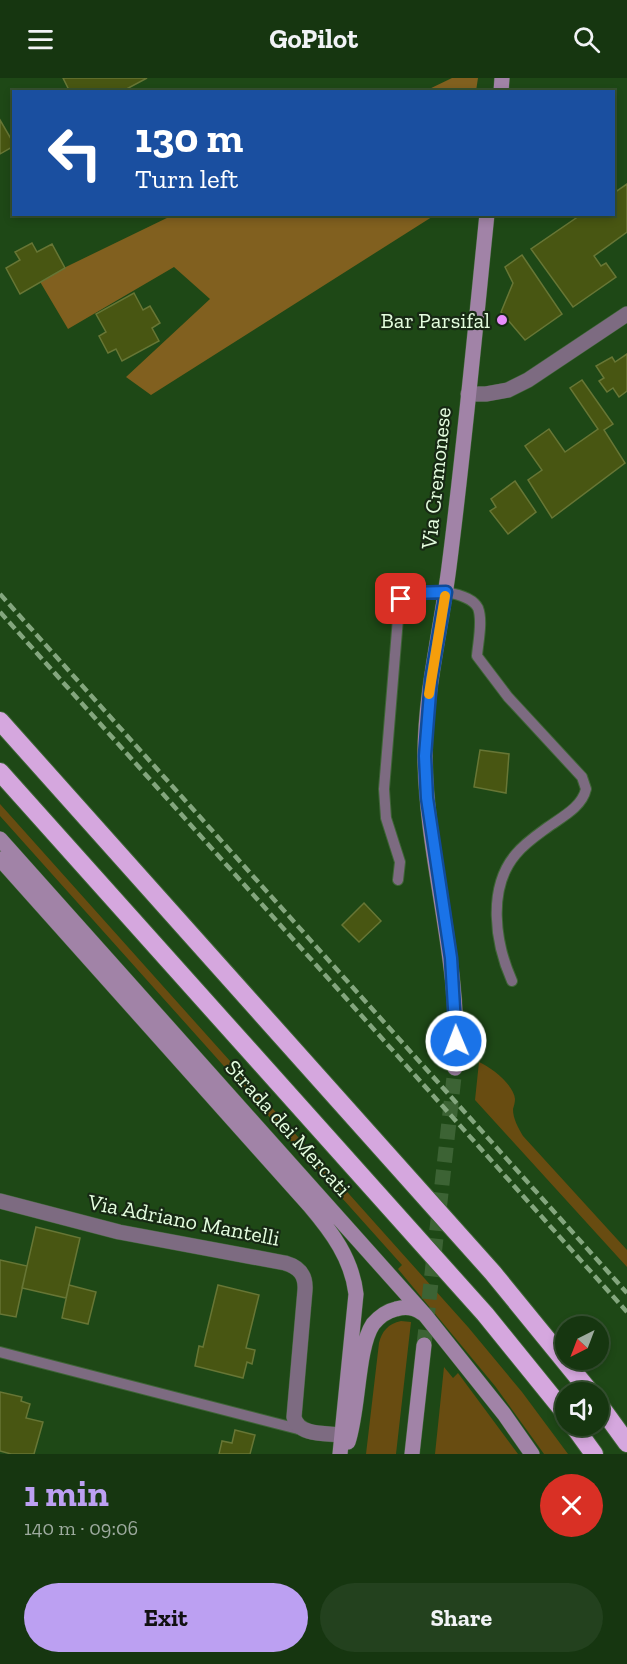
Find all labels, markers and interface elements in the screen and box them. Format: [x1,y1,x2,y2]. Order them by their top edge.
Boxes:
icon: menu [24,23,57,56]
text: GoPilot [269,23,358,55]
icon: search [570,23,603,56]
text: 130 m [135,112,243,163]
icon: left [36,114,114,192]
text: Turn left [135,163,238,195]
place label: Bar Parsifal [381,307,490,334]
marker: Bar Parsifal [495,313,509,327]
street label: Via Cremonese [415,406,457,551]
pin [375,573,426,624]
icon: arrive [384,582,417,615]
position arrow [424,1009,488,1073]
street label: Strada dei Mercati [220,1054,356,1202]
street label: Via Adriano Mantelli [85,1188,282,1252]
north arrow [555,1316,609,1370]
map controls [555,1316,609,1436]
button: sound [555,1382,609,1436]
text: 1 min [24,1472,109,1515]
button: close [540,1474,603,1537]
text: 140 m · 09:06 [24,1516,138,1540]
button: Exit [24,1583,308,1652]
button: Share [320,1583,603,1652]

